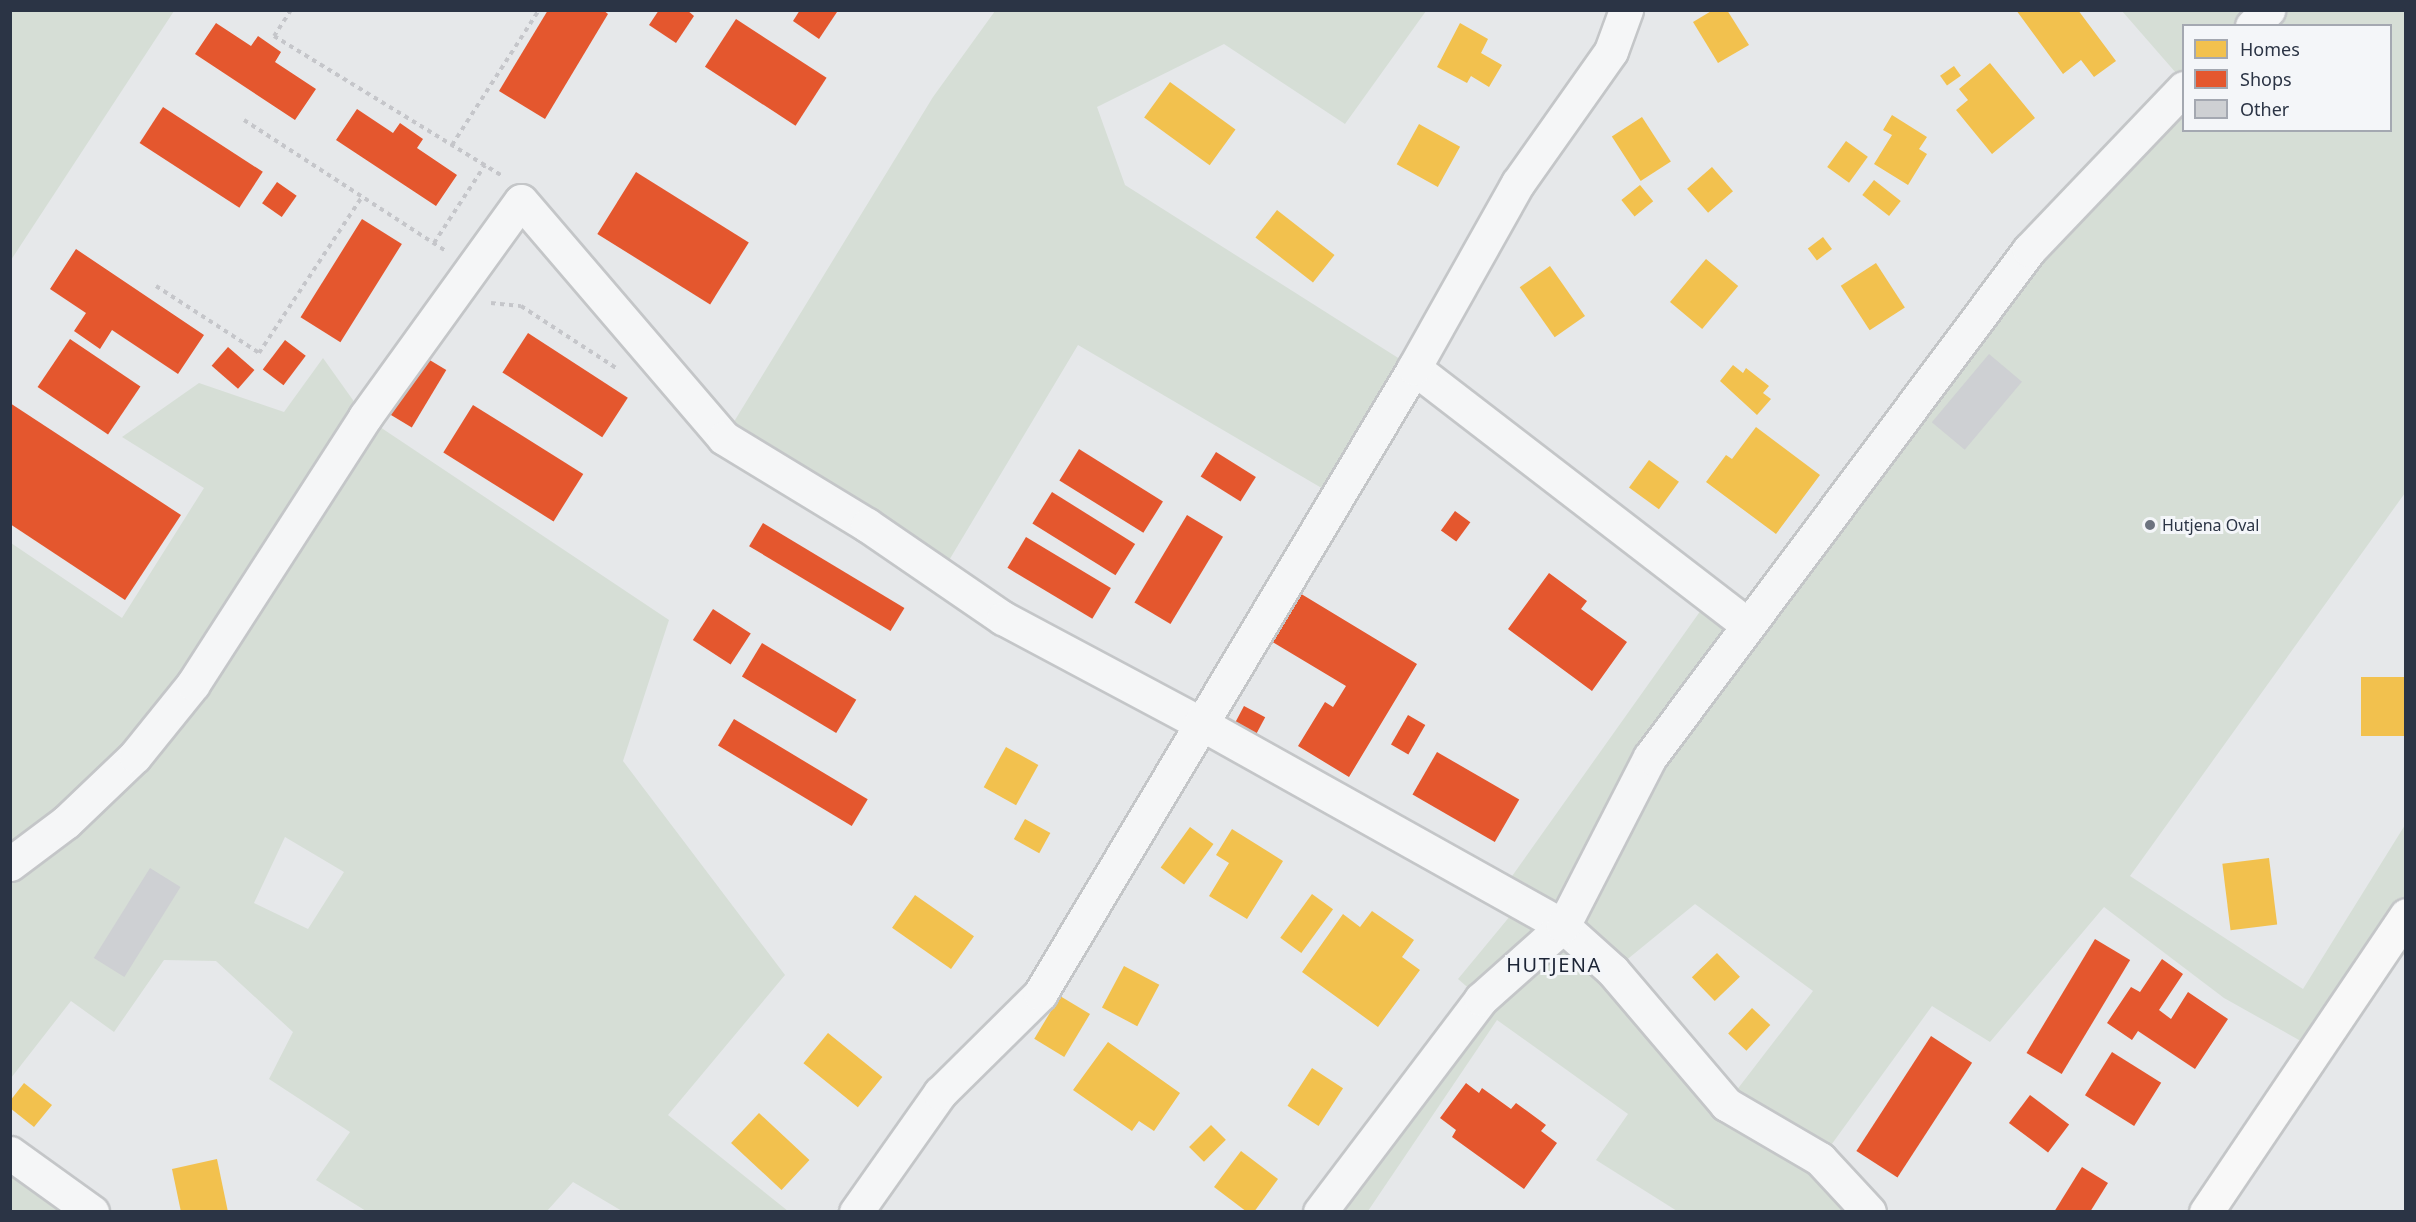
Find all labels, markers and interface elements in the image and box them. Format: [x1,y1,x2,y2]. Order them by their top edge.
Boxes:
legend [2182,24,2392,132]
text: Homes [2240,37,2300,61]
text: Shops [2240,67,2292,91]
text: Other [2240,97,2289,121]
place label: Hutjena Oval [2162,515,2259,535]
marker: Hutjena Oval [2143,518,2157,532]
district label: HUTJENA [1506,952,1602,976]

